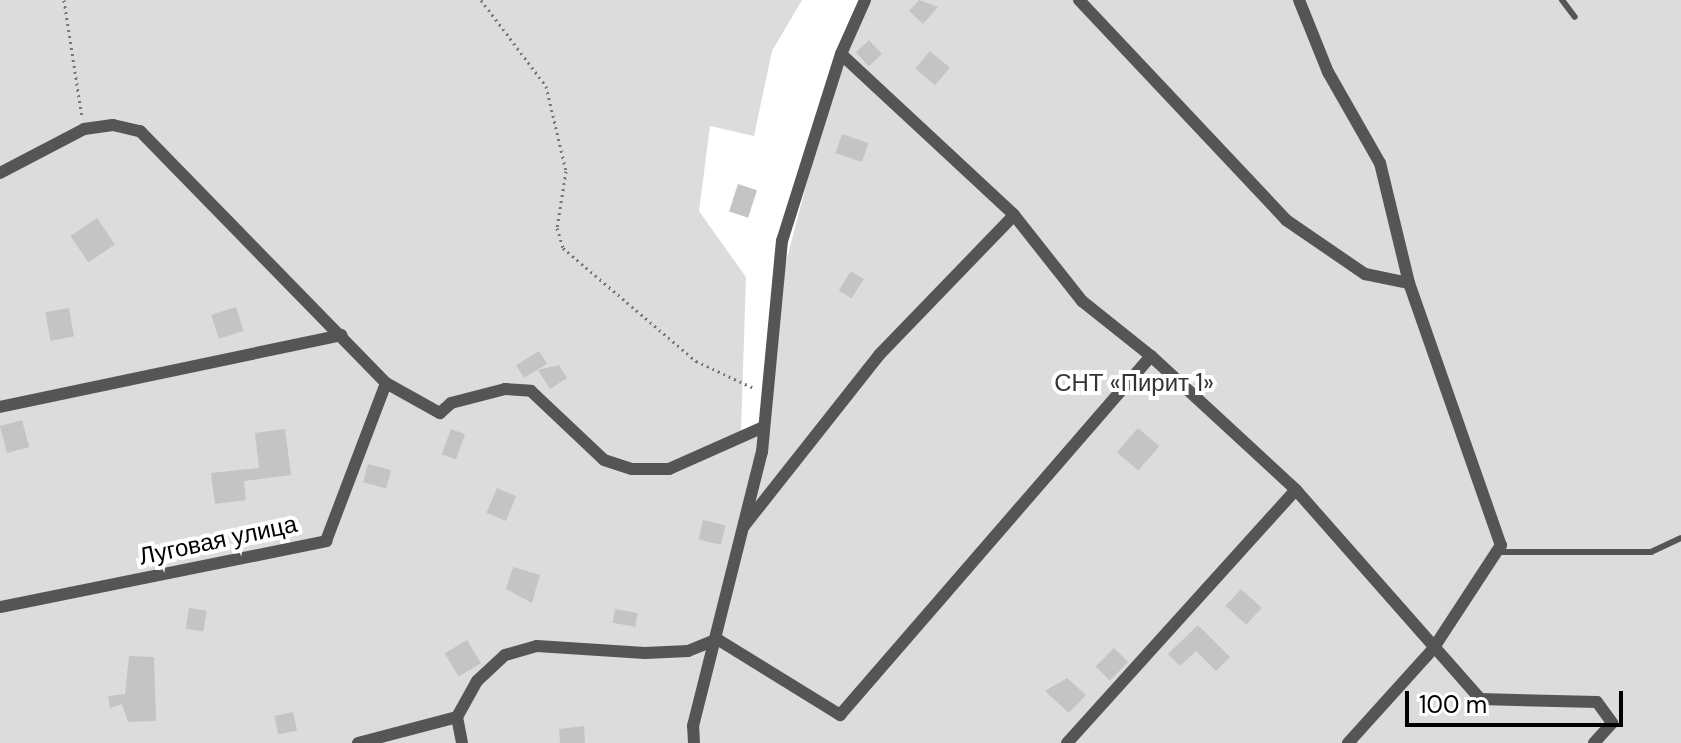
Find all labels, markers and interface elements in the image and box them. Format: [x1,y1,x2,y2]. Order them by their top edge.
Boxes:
park label: СНТ «Пирит 1» [1054,369,1214,397]
street label: Луговая улица [136,509,300,571]
scale bar [1409,675,1627,725]
text: 100 m [1419,689,1487,720]

